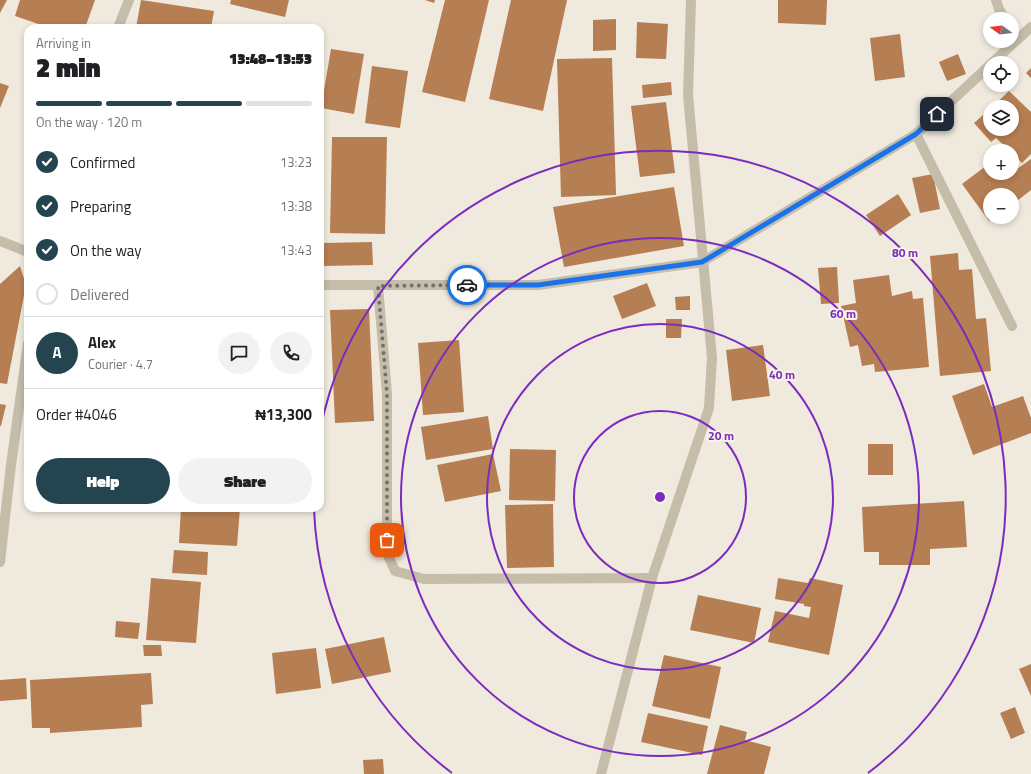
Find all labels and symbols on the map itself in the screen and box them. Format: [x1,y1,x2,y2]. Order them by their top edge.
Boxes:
north arrow [983,12,1019,48]
pin [920,97,954,131]
text: 80 m [892,243,918,262]
courier [447,265,487,305]
text: 60 m [830,304,856,323]
text: 40 m [769,365,795,384]
text: 20 m [708,426,734,445]
centre of rings [653,490,667,504]
pin [370,523,404,557]

